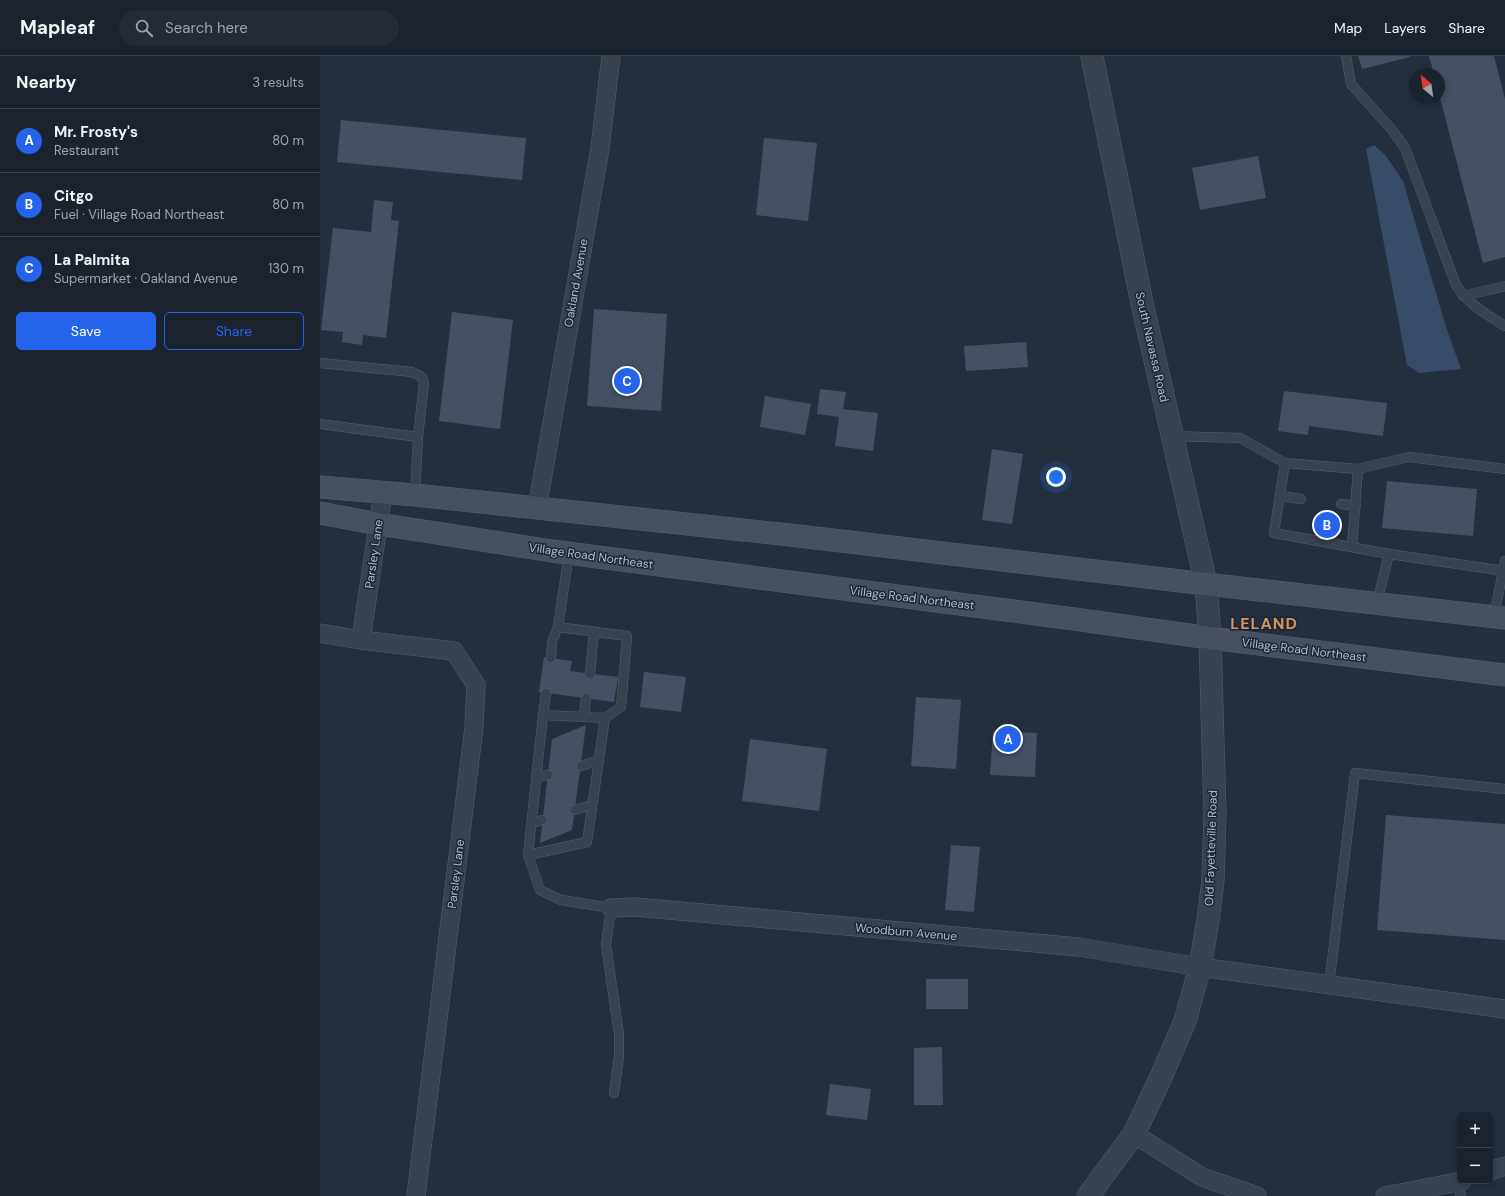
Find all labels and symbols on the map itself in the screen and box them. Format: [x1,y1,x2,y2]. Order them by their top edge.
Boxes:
north arrow [1409,68,1445,104]
street label: Oakland Avenue [560,237,592,328]
street label: South Navassa Road [1132,290,1172,404]
pin: C [614,366,640,396]
your location [1046,467,1066,487]
pin: B [1314,510,1340,540]
street label: Parsley Lane [361,518,387,589]
street label: Village Road Northeast [528,539,655,573]
street label: Village Road Northeast [849,582,976,614]
district label: LELAND [1230,613,1298,634]
street label: Village Road Northeast [1241,634,1368,666]
pin: A [995,724,1021,754]
street label: Old Fayetteville Road [1201,790,1221,906]
street label: Parsley Lane [444,838,468,909]
street label: Woodburn Avenue [854,920,958,944]

